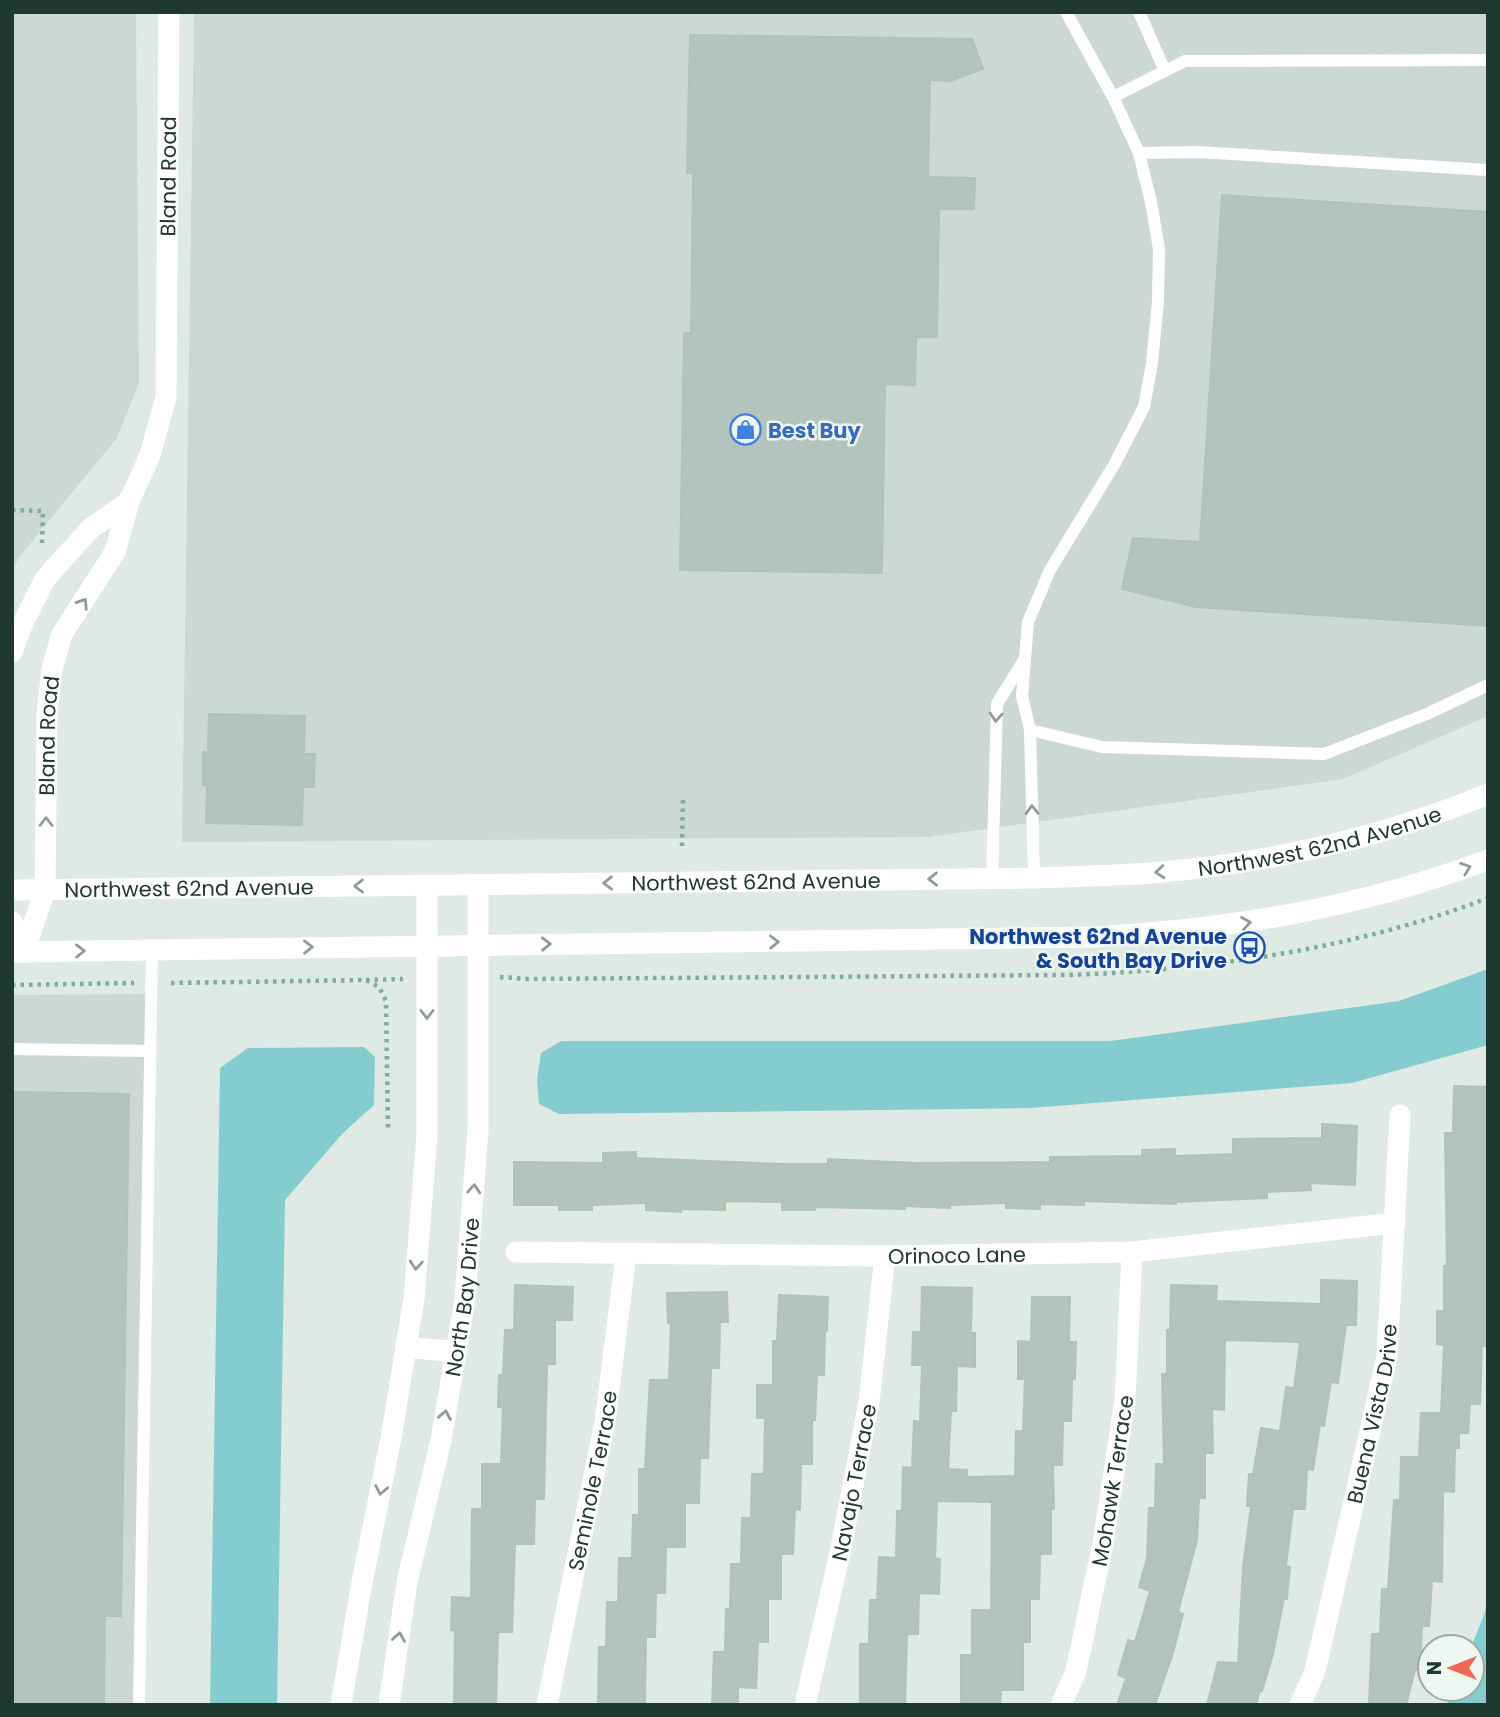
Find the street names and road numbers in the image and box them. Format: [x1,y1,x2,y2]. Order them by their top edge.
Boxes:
street label: Bland Road [153,116,183,237]
street label: Bland Road [32,674,66,796]
street label: Northwest 62nd Avenue [1196,799,1445,883]
street label: Northwest 62nd Avenue [631,865,881,897]
street label: Northwest 62nd Avenue [64,872,314,904]
street label: North Bay Drive [438,1216,486,1379]
street label: Orinoco Lane [888,1239,1026,1270]
street label: Buena Vista Drive [1339,1323,1403,1506]
street label: Seminole Terrace [560,1389,623,1573]
street label: Mohawk Terrace [1084,1393,1140,1569]
street label: Navajo Terrace [824,1401,883,1564]

